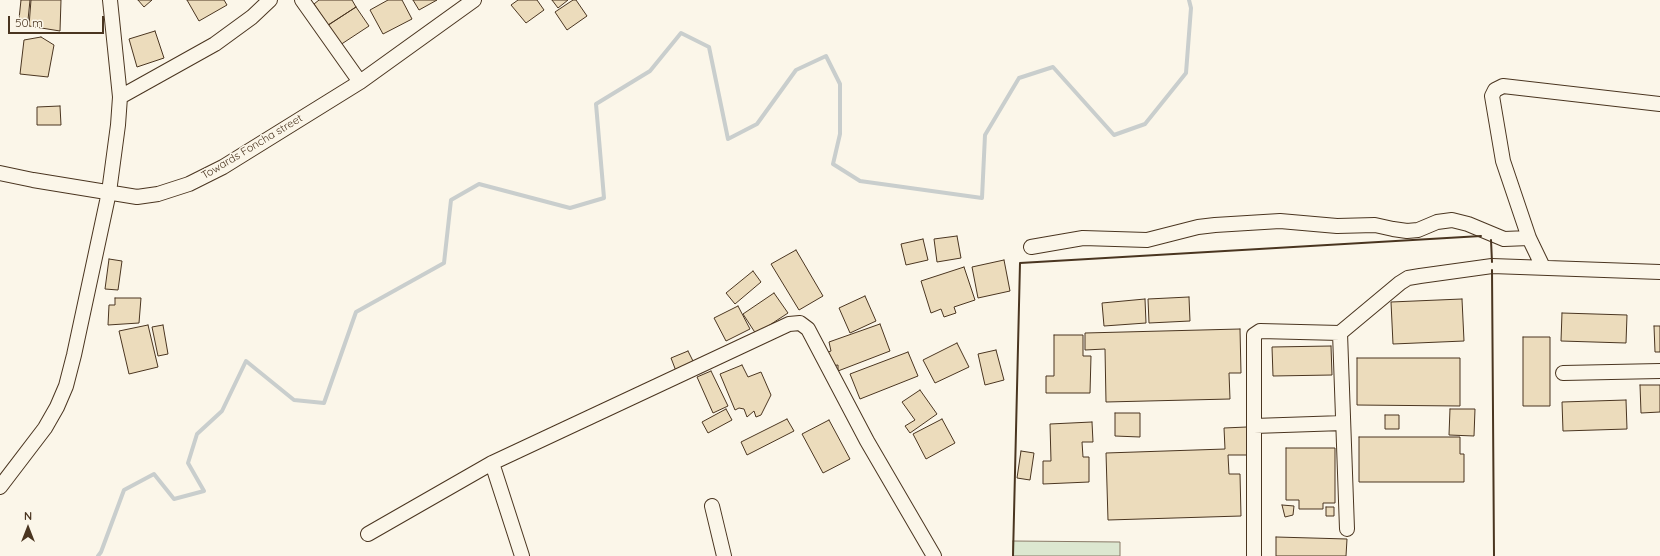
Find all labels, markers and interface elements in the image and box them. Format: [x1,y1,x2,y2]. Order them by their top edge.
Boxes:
scale bar [10,8,106,34]
text: 50 m [15,15,43,30]
street label: Towards Foncha street [199,112,305,182]
north arrow [8,508,48,548]
text: N [24,509,32,523]

